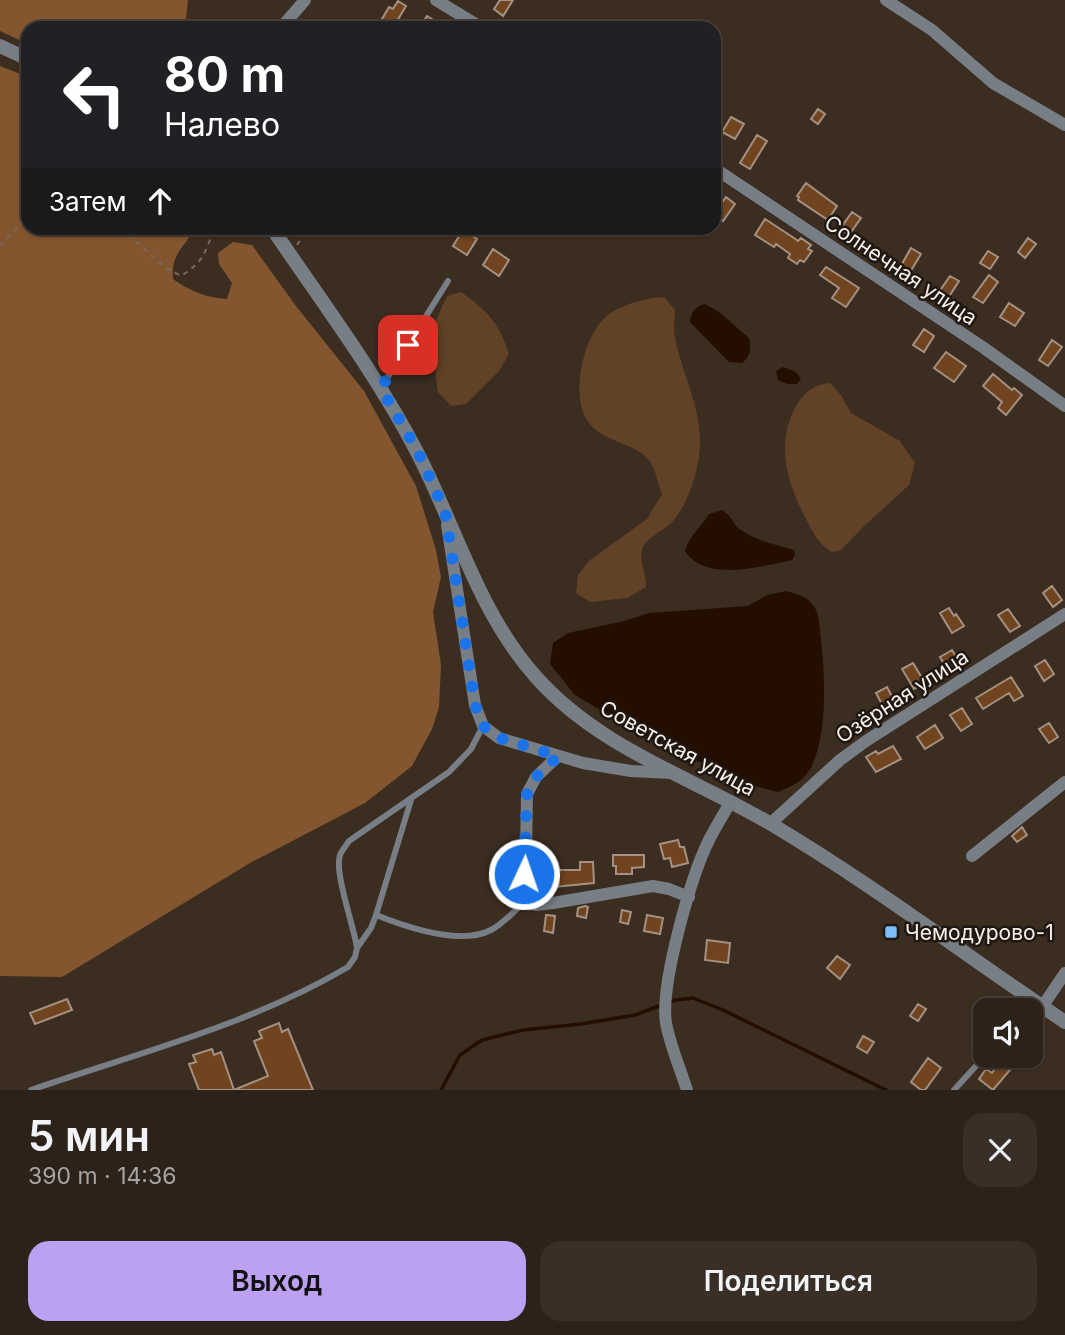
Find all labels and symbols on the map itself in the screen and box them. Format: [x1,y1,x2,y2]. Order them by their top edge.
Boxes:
street label: Солнечная улица [820,210,982,330]
pin [378,315,438,375]
street label: Озёрная улица [831,644,973,748]
street label: Советская улица [596,695,760,801]
position arrow [487,837,561,911]
place label: Чемодурово-1 [905,920,1054,945]
marker: Чемодурово-1 [883,924,899,940]

